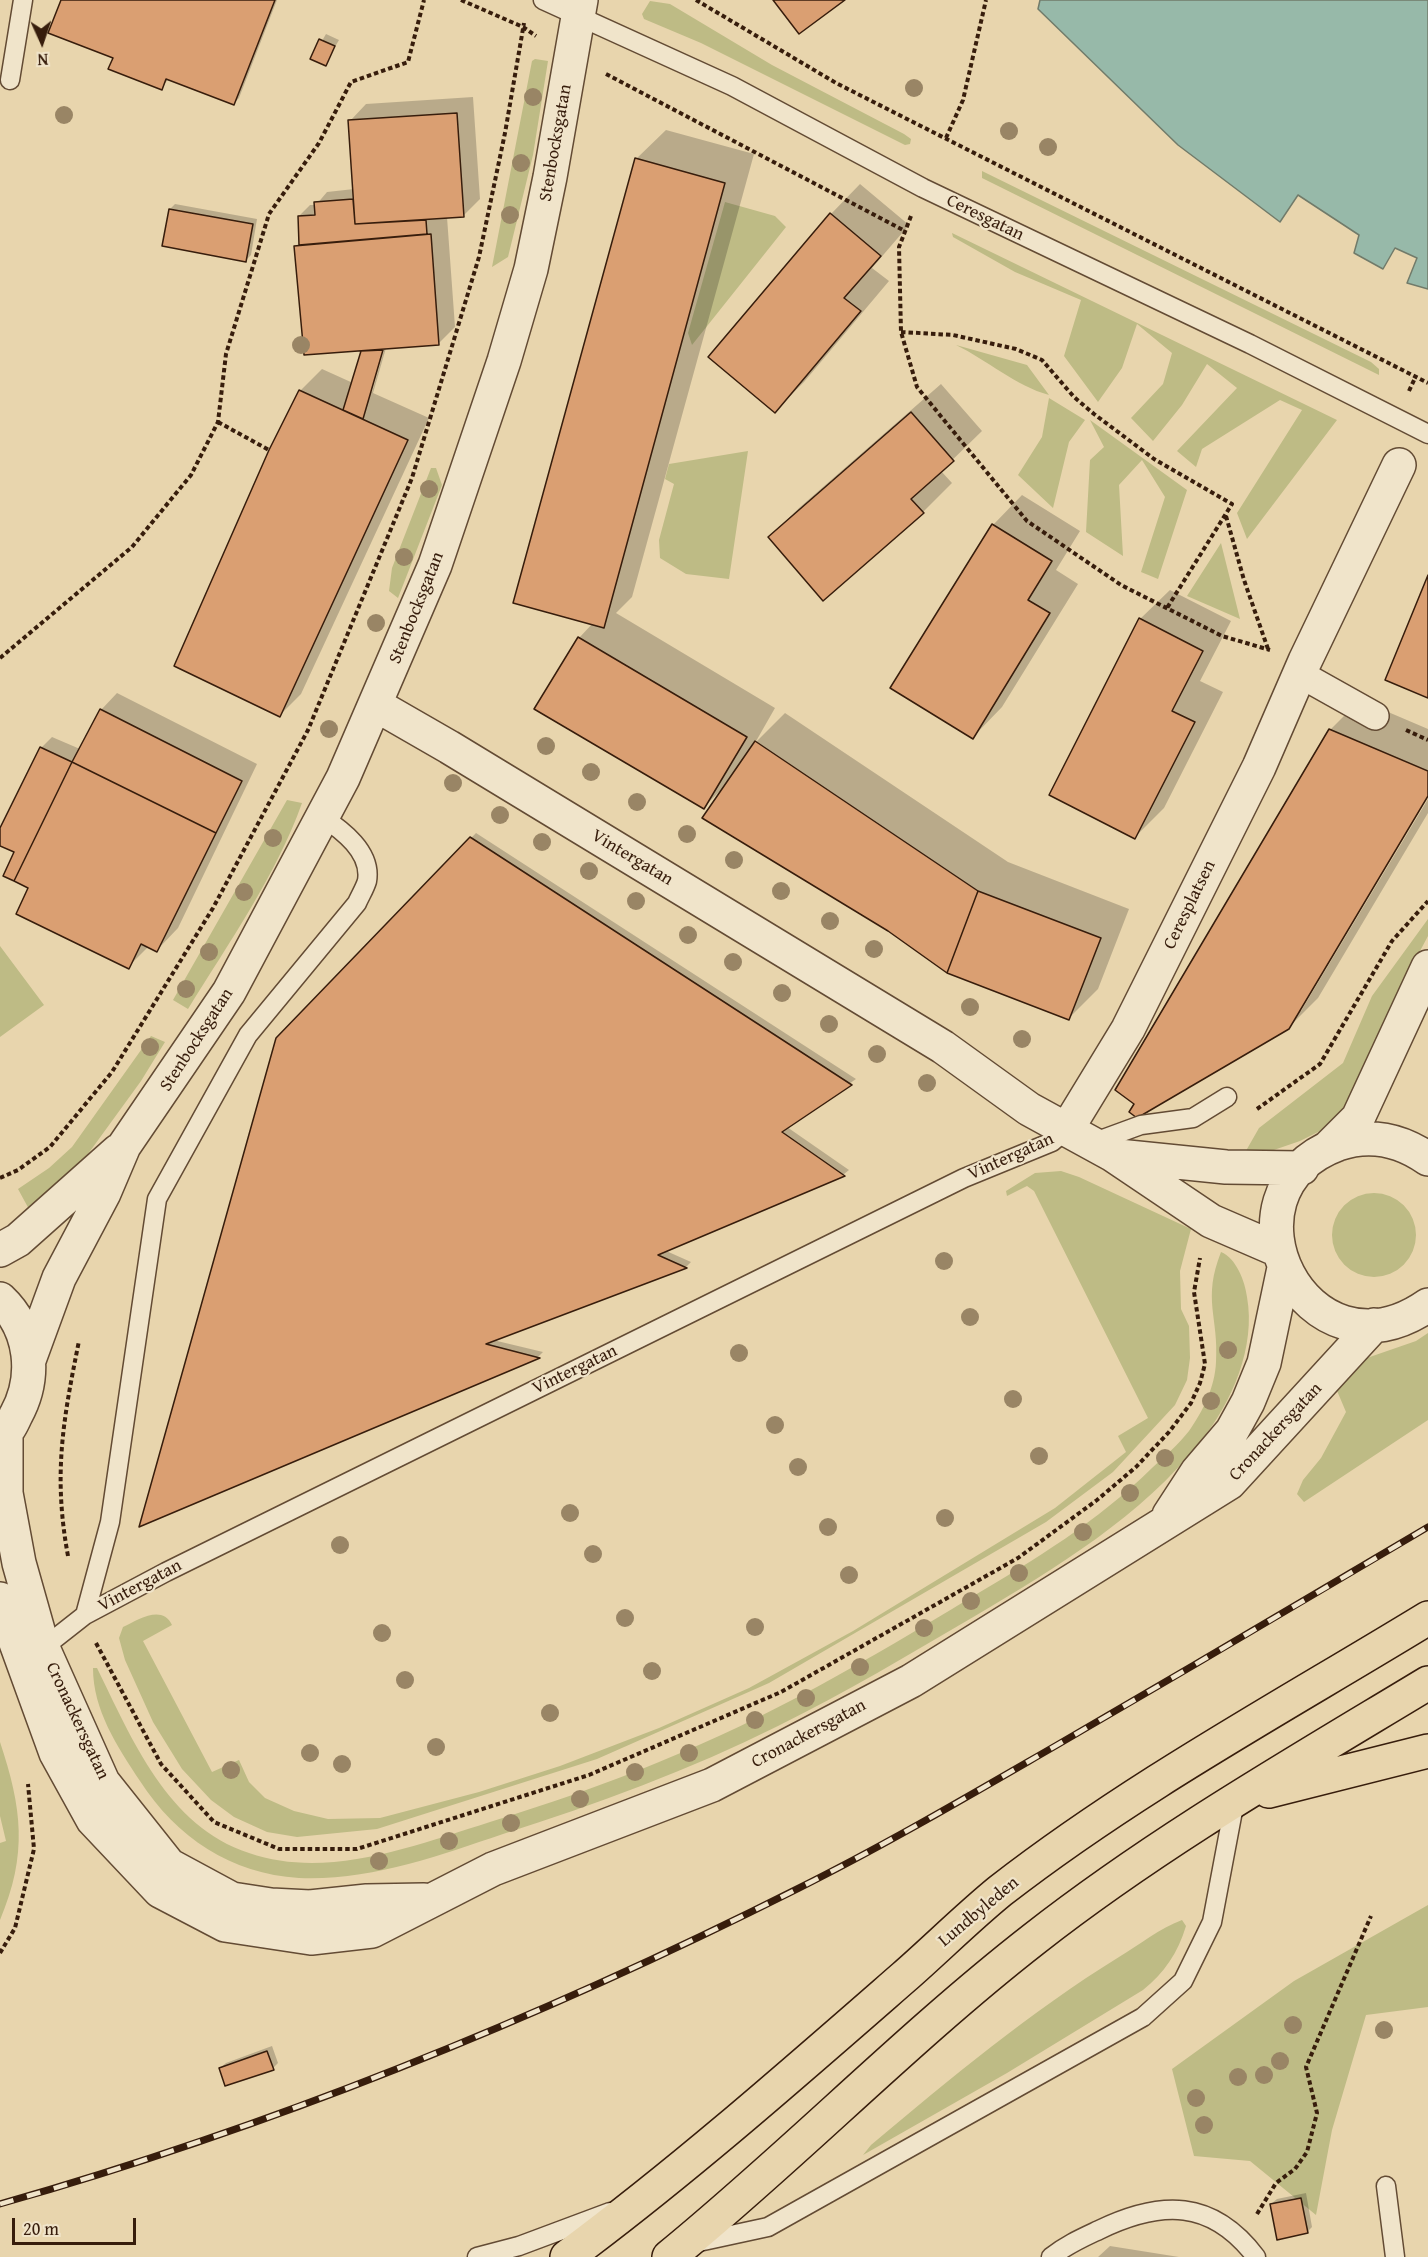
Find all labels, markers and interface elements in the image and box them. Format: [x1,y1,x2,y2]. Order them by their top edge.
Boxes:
north arrow [12,12,72,72]
text: N [37,48,49,72]
street label: Stenbocksgatan [535,83,577,203]
street label: Ceresgatan [943,190,1027,246]
street label: Stenbocksgatan [385,549,449,667]
street label: Vintergatan [587,825,677,891]
street label: Ceresplatsen [1159,857,1221,953]
street label: Stenbocksgatan [156,984,238,1096]
street label: Vintergatan [965,1129,1057,1185]
street label: Vintergatan [529,1340,621,1400]
street label: Cronackersgatan [1225,1378,1327,1486]
street label: Vintergatan [94,1555,186,1617]
street label: Cronackersgatan [40,1659,114,1783]
street label: Cronackersgatan [748,1695,870,1773]
street label: Lundbyleden [934,1872,1024,1952]
scale bar [15,2206,140,2244]
text: 20 m [23,2215,59,2242]

